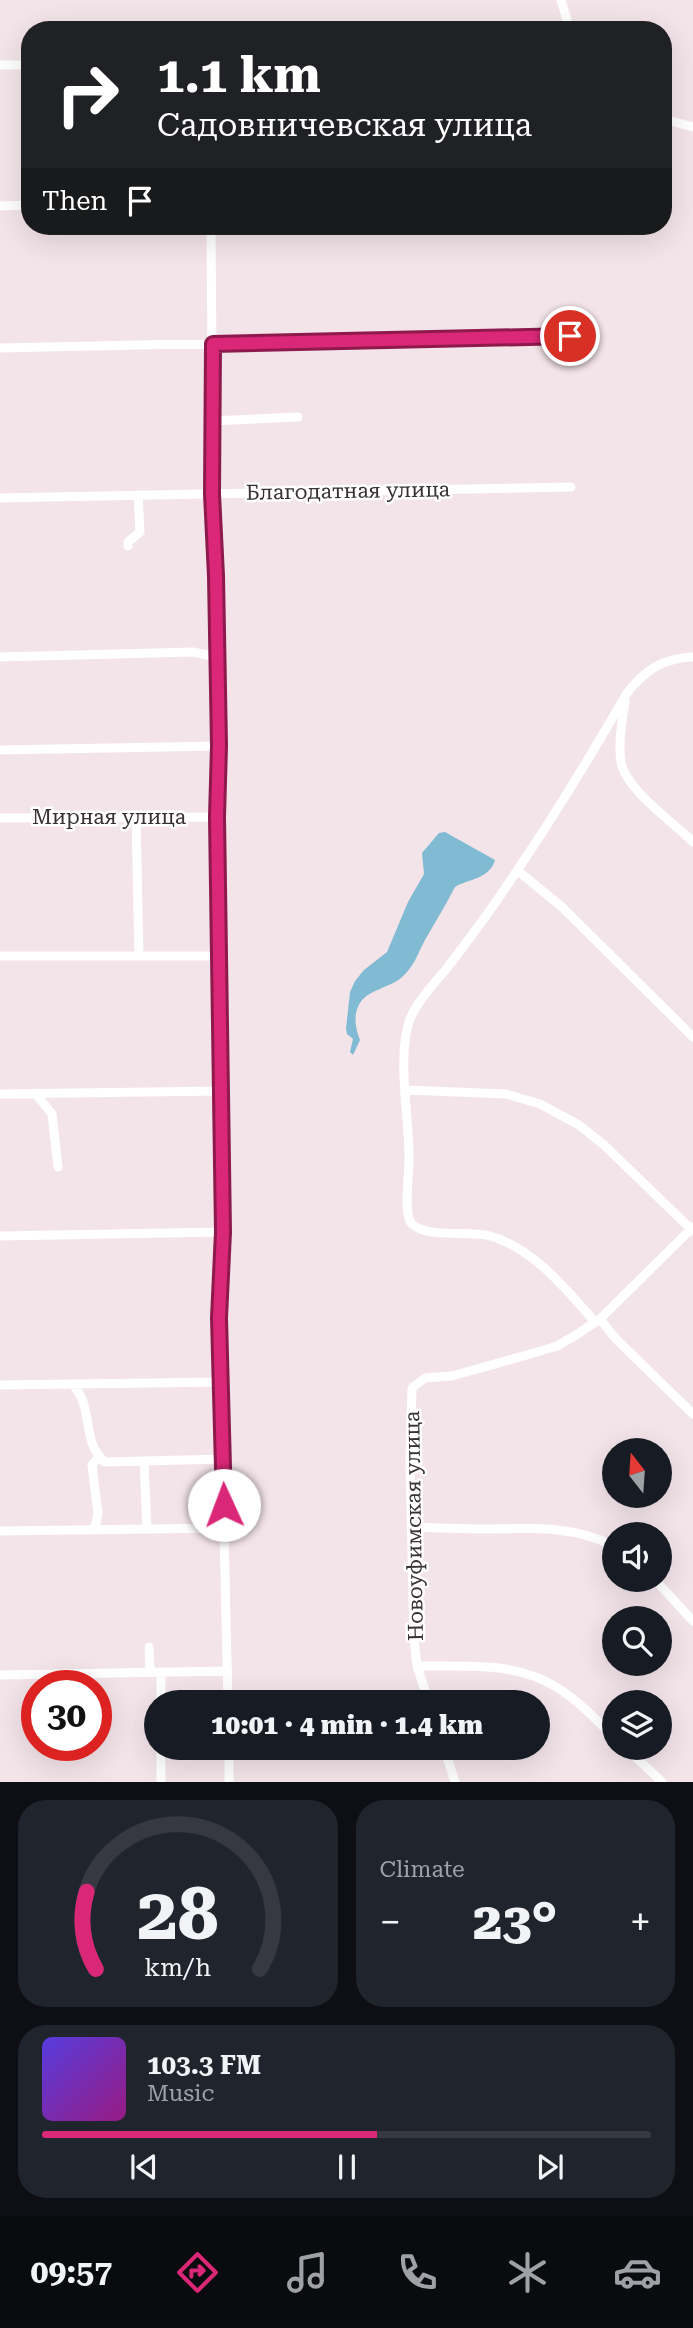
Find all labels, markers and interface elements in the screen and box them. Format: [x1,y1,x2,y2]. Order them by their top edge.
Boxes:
text: 1.1 km [157,47,321,104]
icon: right [42,49,133,140]
text: Садовничевская улица [157,106,532,144]
icon: arrive [121,182,159,220]
text: Then [42,186,107,216]
pin [540,306,600,366]
icon: arrive [551,317,589,355]
street label: Благодатная улица [246,477,451,505]
street label: Мирная улица [32,805,187,829]
street label: Новоуфимская улица [400,1410,428,1641]
north arrow [602,1438,672,1508]
map controls [602,1438,672,1760]
position arrow [187,1468,261,1542]
button: sound [602,1522,672,1592]
button: search [602,1606,672,1676]
speed limit sign: 30 [21,1670,112,1761]
button: layers [602,1690,672,1760]
text: 10:01 · 4 min · 1.4 km [211,1710,483,1740]
text: Climate [380,1856,465,1883]
text: 28 [137,1873,219,1958]
text: 23° [473,1891,557,1952]
text: − [380,1900,401,1944]
text: + [630,1900,651,1944]
text: km/h [144,1953,211,1982]
text: 103.3 FM [147,2050,261,2080]
text: Music [147,2080,214,2107]
icon: previous [125,2148,163,2186]
icon: pause [328,2148,366,2186]
icon: next [531,2148,569,2186]
icon: directions [173,2248,222,2297]
icon: music [283,2248,332,2297]
icon: phone [393,2248,442,2297]
icon: climate [503,2248,552,2297]
icon: car [613,2248,662,2297]
text: 09:57 [31,2253,112,2291]

